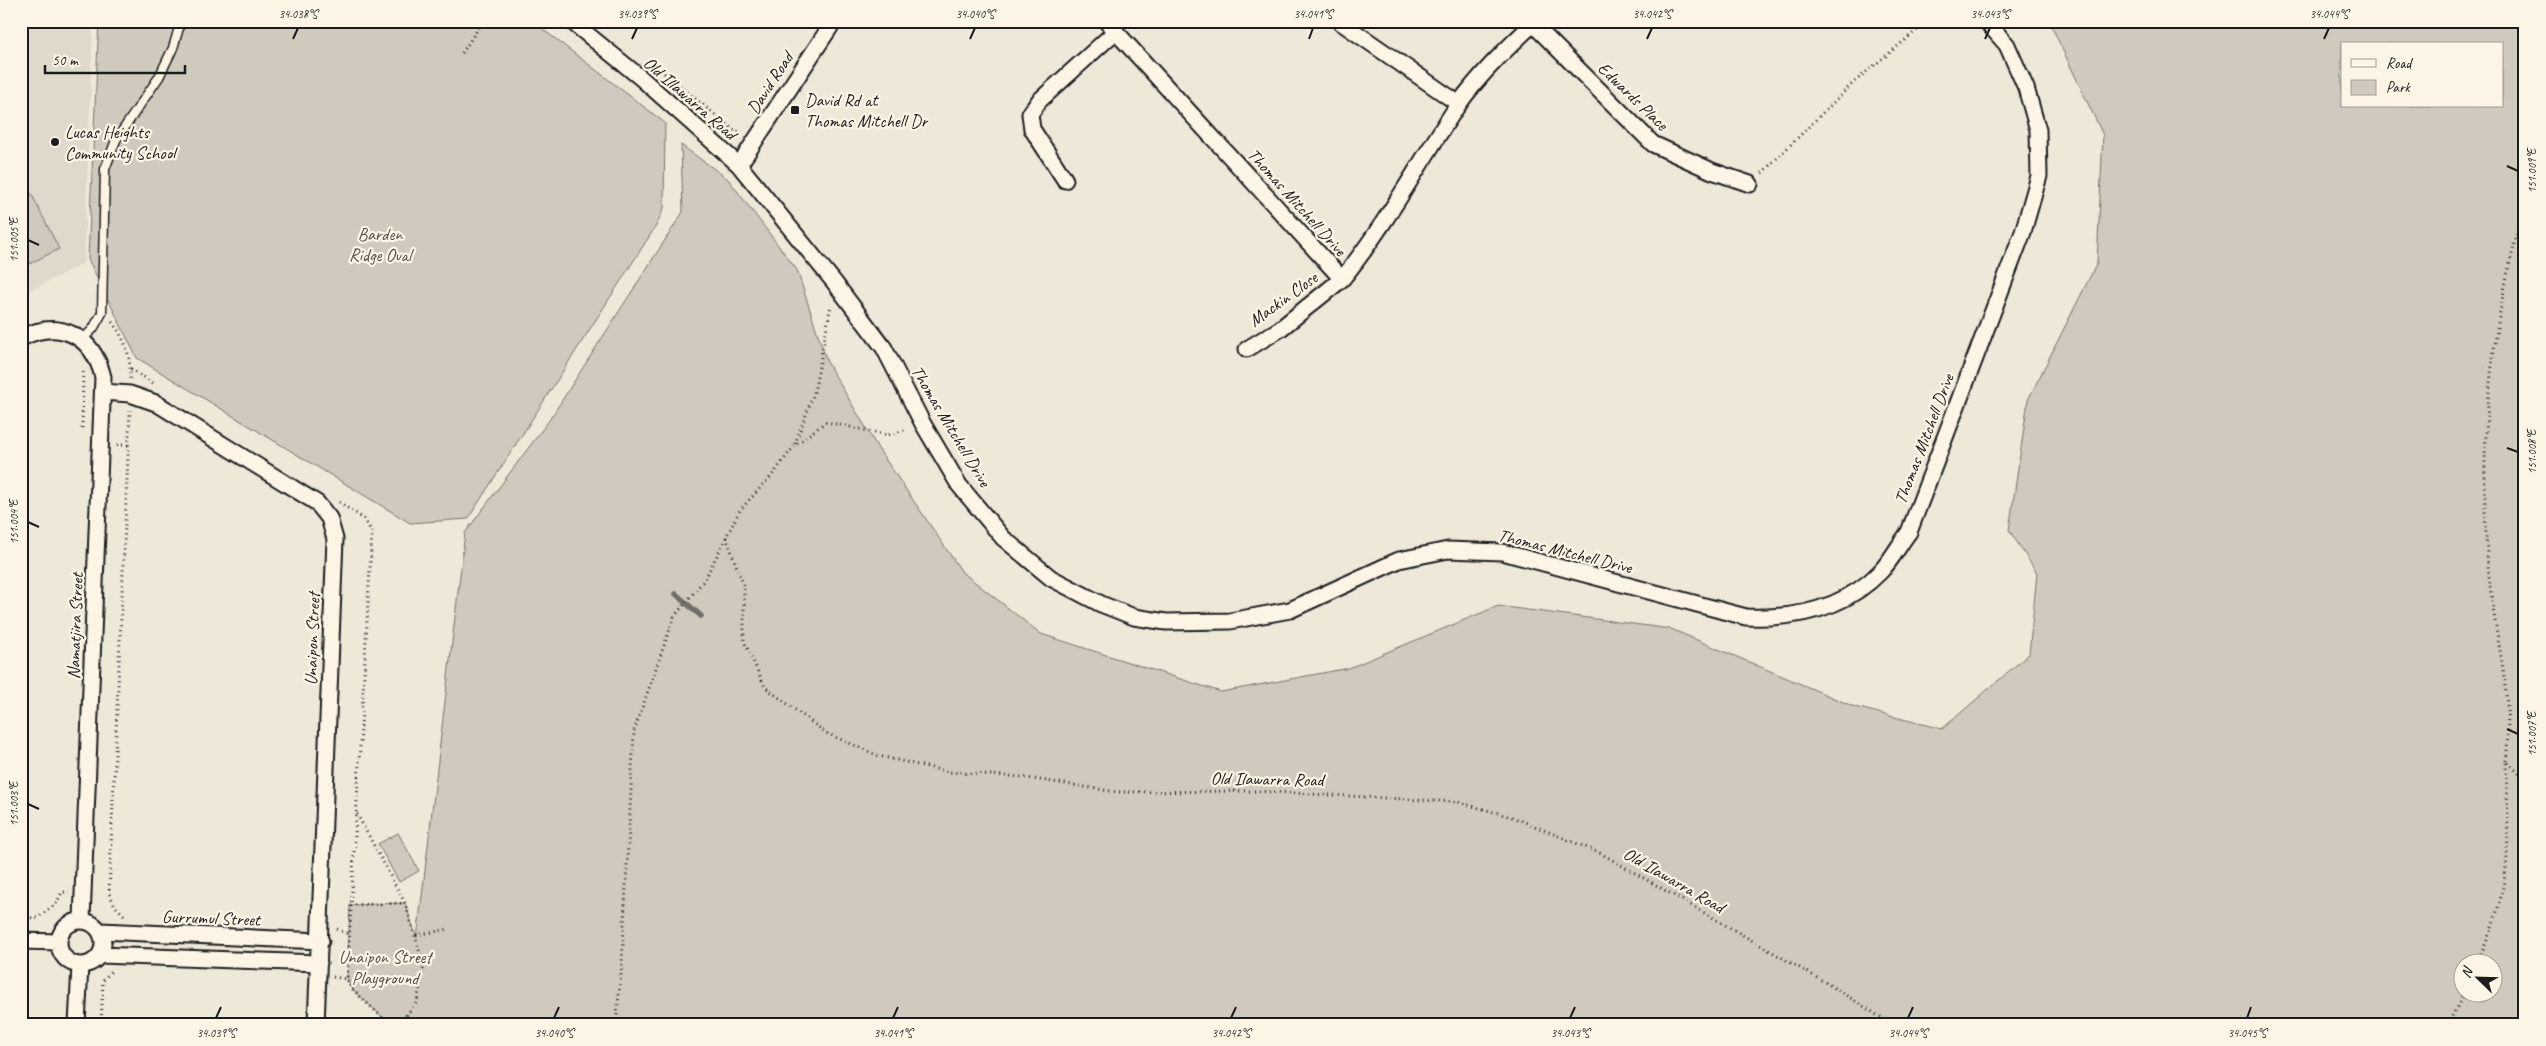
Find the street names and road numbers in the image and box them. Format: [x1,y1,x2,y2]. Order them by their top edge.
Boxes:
street label: David Road [742,46,800,118]
street label: Old Illawarra Road [639,52,743,146]
street label: Edwards Place [1593,57,1674,136]
street label: Thomas Mitchell Drive [1243,144,1352,261]
street label: Mackin Close [1244,266,1323,331]
street label: Thomas Mitchell Drive [906,361,996,492]
street label: Thomas Mitchell Drive [1889,370,1959,507]
street label: Thomas Mitchell Drive [1496,524,1635,579]
street label: Namatjira Street [62,570,88,680]
street label: Unaipon Street [299,589,325,686]
street label: Old Ilawarra Road [1210,767,1327,791]
street label: Old Ilawarra Road [1620,842,1731,919]
street label: Gurrumul Street [162,905,262,931]

